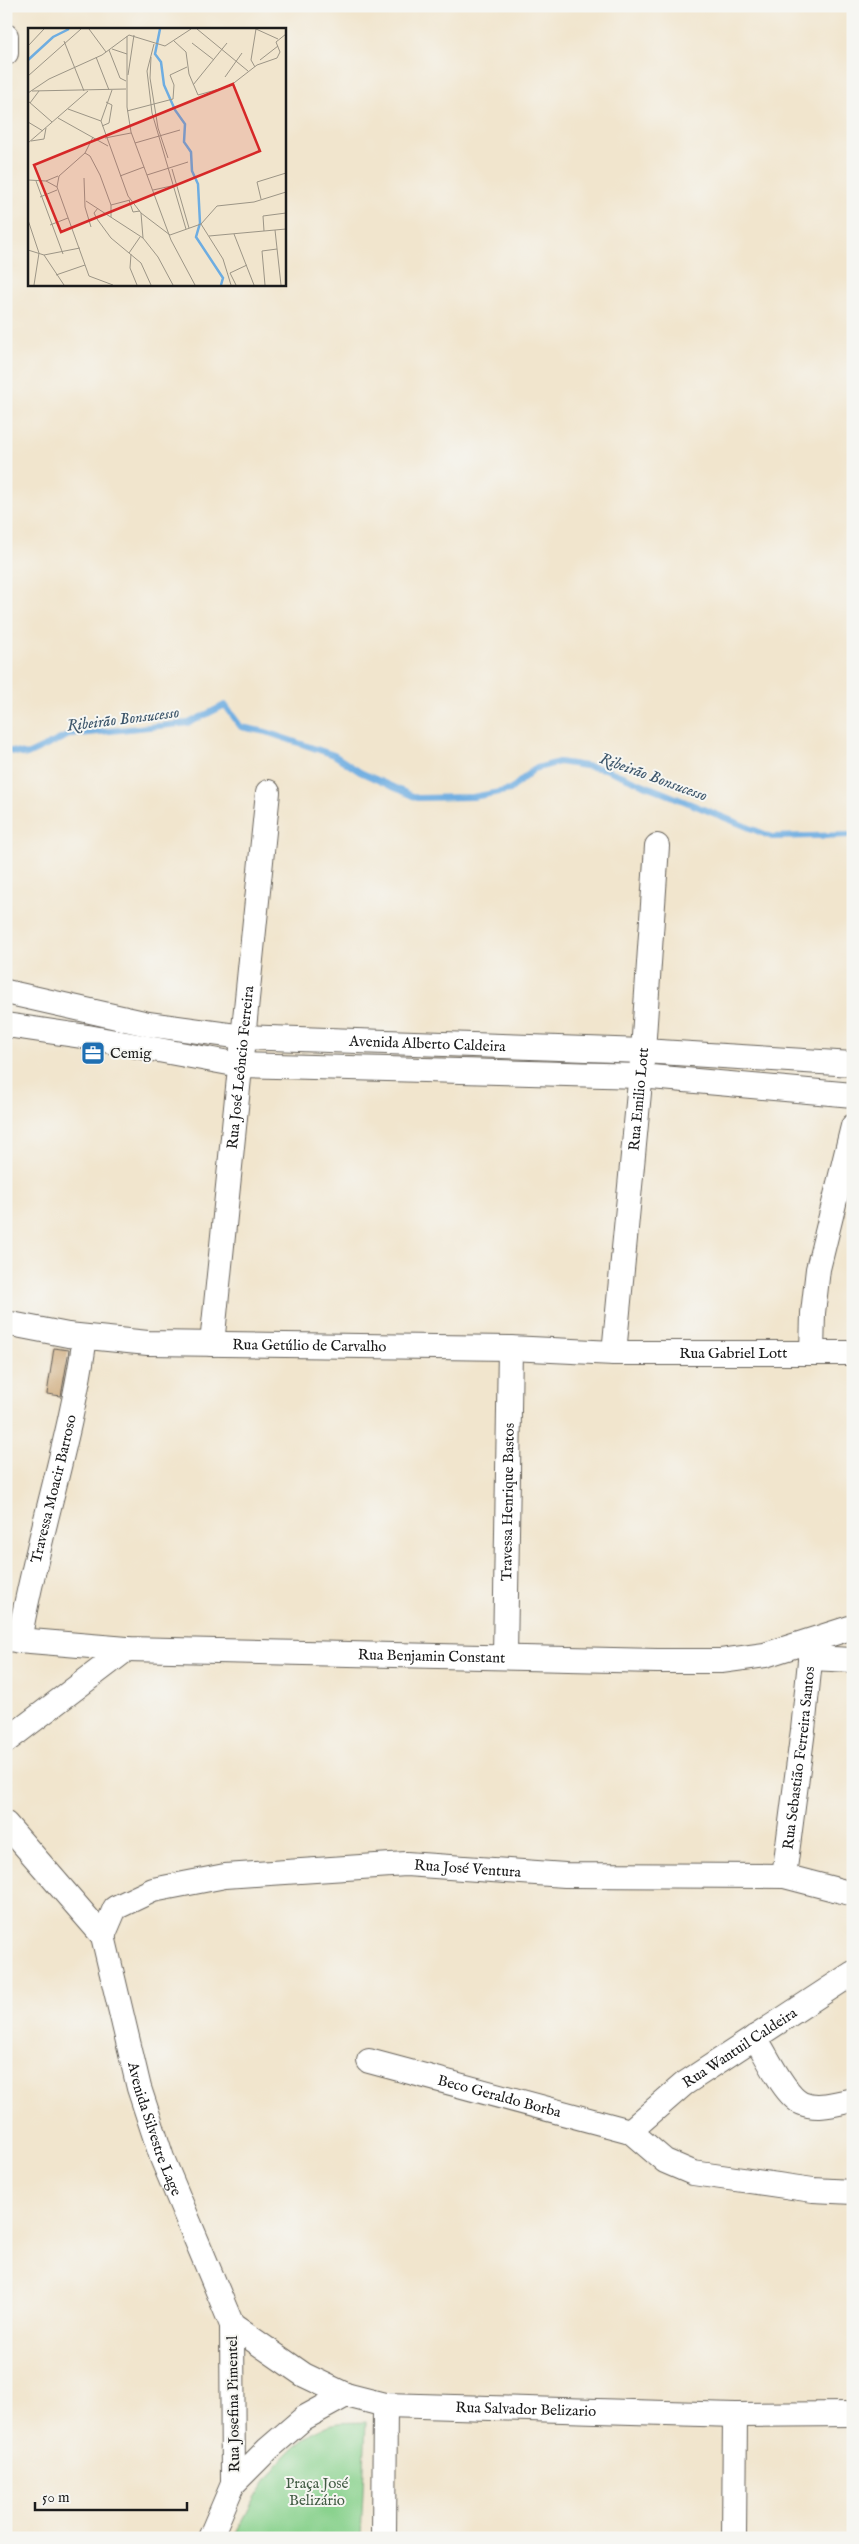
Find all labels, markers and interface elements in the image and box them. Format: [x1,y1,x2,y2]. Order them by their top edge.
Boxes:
inset map [28,28,285,285]
water label: Ribeirão Bonsucesso [66,703,181,737]
water label: Ribeirão Bonsucesso [597,749,710,807]
street label: Rua José Leôncio Ferreira [223,984,258,1150]
street label: Avenida Alberto Caldeira [348,1032,506,1056]
office icon: Cemig [80,1040,106,1066]
place label: Cemig [110,1044,152,1063]
street label: Rua Emilio Lott [624,1047,653,1152]
street label: Rua Getúlio de Carvalho [232,1335,387,1356]
street label: Rua Gabriel Lott [679,1344,787,1363]
street label: Travessa Moacir Barroso [27,1413,81,1565]
street label: Travessa Henrique Bastos [497,1423,519,1581]
street label: Rua Benjamin Constant [358,1645,505,1668]
street label: Rua Sebastião Ferreira Santos [779,1665,819,1851]
street label: Rua José Ventura [414,1856,522,1882]
street label: Rua Wantuil Caldeira [679,2003,801,2092]
street label: Avenida Silvestre Lage [123,2059,186,2199]
street label: Beco Geraldo Borba [435,2071,564,2122]
street label: Rua Josefina Pimentel [223,2335,244,2472]
street label: Rua Salvador Belizario [455,2398,596,2421]
park label: Praça José Belizário [286,2474,349,2510]
scale bar [35,2479,188,2511]
text: 50 m [42,2488,70,2507]

